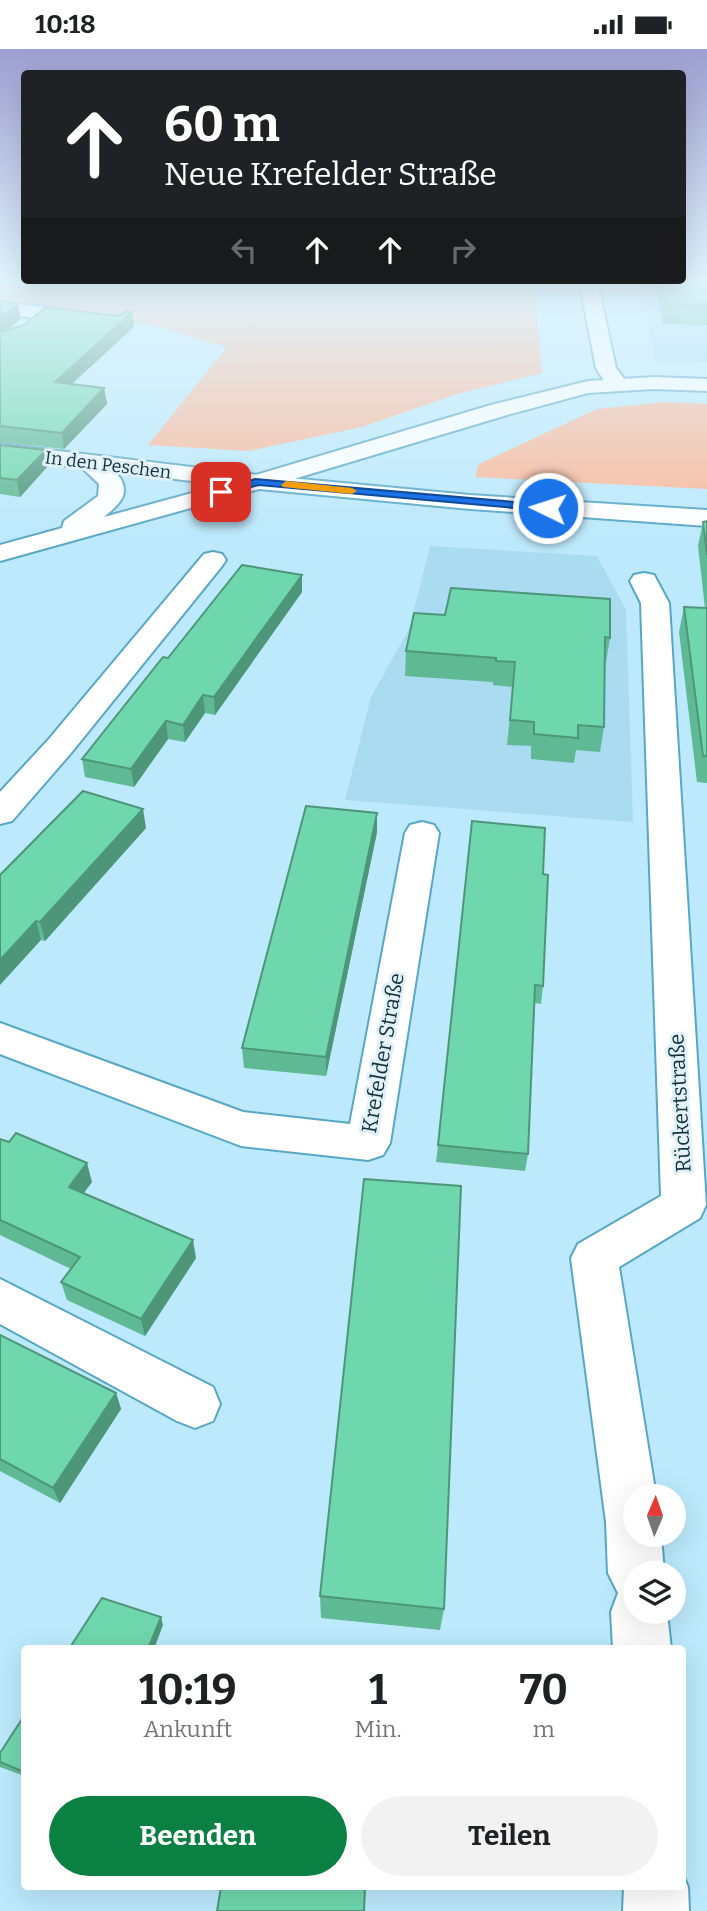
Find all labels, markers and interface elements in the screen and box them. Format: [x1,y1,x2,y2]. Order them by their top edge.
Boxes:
text: 10:18 [35,9,96,40]
text: 60 m [164,95,280,154]
icon: ahead [49,98,140,189]
text: Neue Krefelder Straße [164,155,497,193]
icon: left [225,231,263,269]
icon: ahead [298,231,336,269]
icon: ahead [371,231,409,269]
icon: right [444,231,482,269]
street label: In den Peschen [44,446,173,484]
pin [191,462,251,522]
position arrow [511,471,585,545]
icon: arrive [202,473,240,511]
street label: Krefelder Straße [356,971,410,1135]
street label: Rückertstraße [663,1033,697,1173]
north arrow [623,1484,686,1547]
map controls [623,1484,686,1624]
button: layers [623,1561,686,1624]
text: 10:19 [139,1665,237,1715]
text: 1 [369,1665,387,1715]
text: 70 [519,1665,568,1715]
text: Ankunft [143,1715,232,1743]
text: Min. [355,1715,401,1743]
text: m [533,1715,555,1743]
button: Beenden [49,1796,347,1876]
button: Teilen [361,1796,658,1876]

